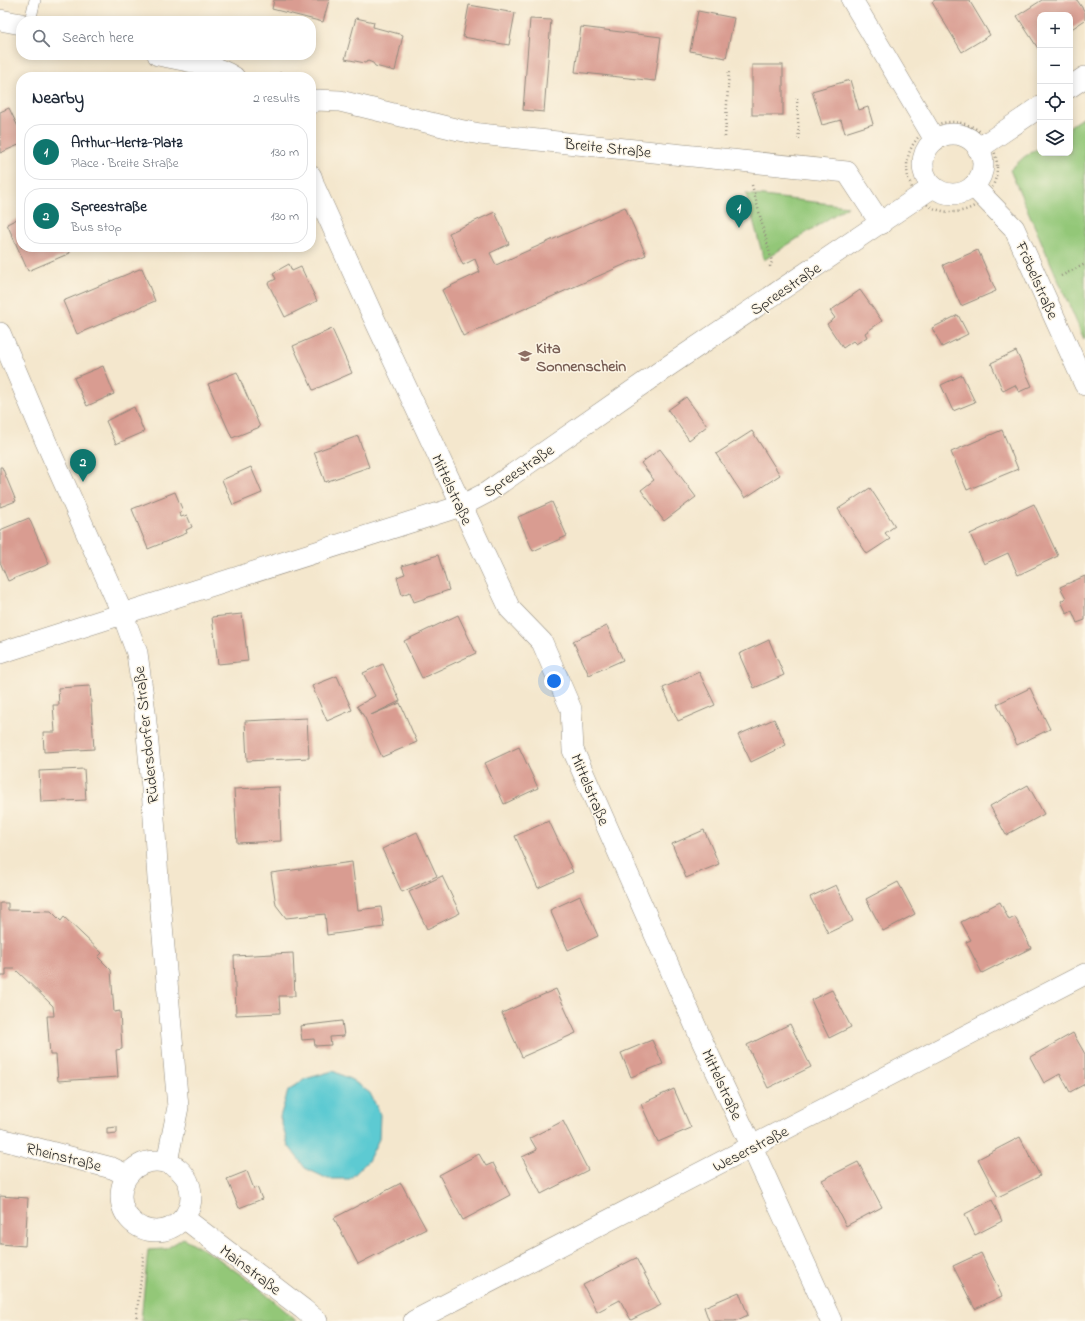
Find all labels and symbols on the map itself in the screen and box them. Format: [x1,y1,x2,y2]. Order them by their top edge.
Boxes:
street label: Breite Straße [562,132,653,166]
pin: 1 [726,195,752,228]
street label: Fröbelstraße [1008,237,1064,324]
street label: Spreestraße [746,257,827,322]
place label: Kita Sonnenschein [536,337,626,379]
school or university icon: Kita Sonnenschein [517,348,533,364]
street label: Spreestraße [479,439,560,504]
pin: 2 [70,449,96,482]
street label: Mittelstraße [424,450,478,530]
street label: Rüdersdorfer Straße [128,664,166,805]
your location [544,671,564,691]
street label: Mittelstraße [563,750,615,830]
street label: Mittelstraße [694,1045,748,1125]
street label: Weserstraße [709,1120,794,1179]
street label: Rheinstraße [23,1137,105,1179]
street label: Mainstraße [214,1239,286,1302]

